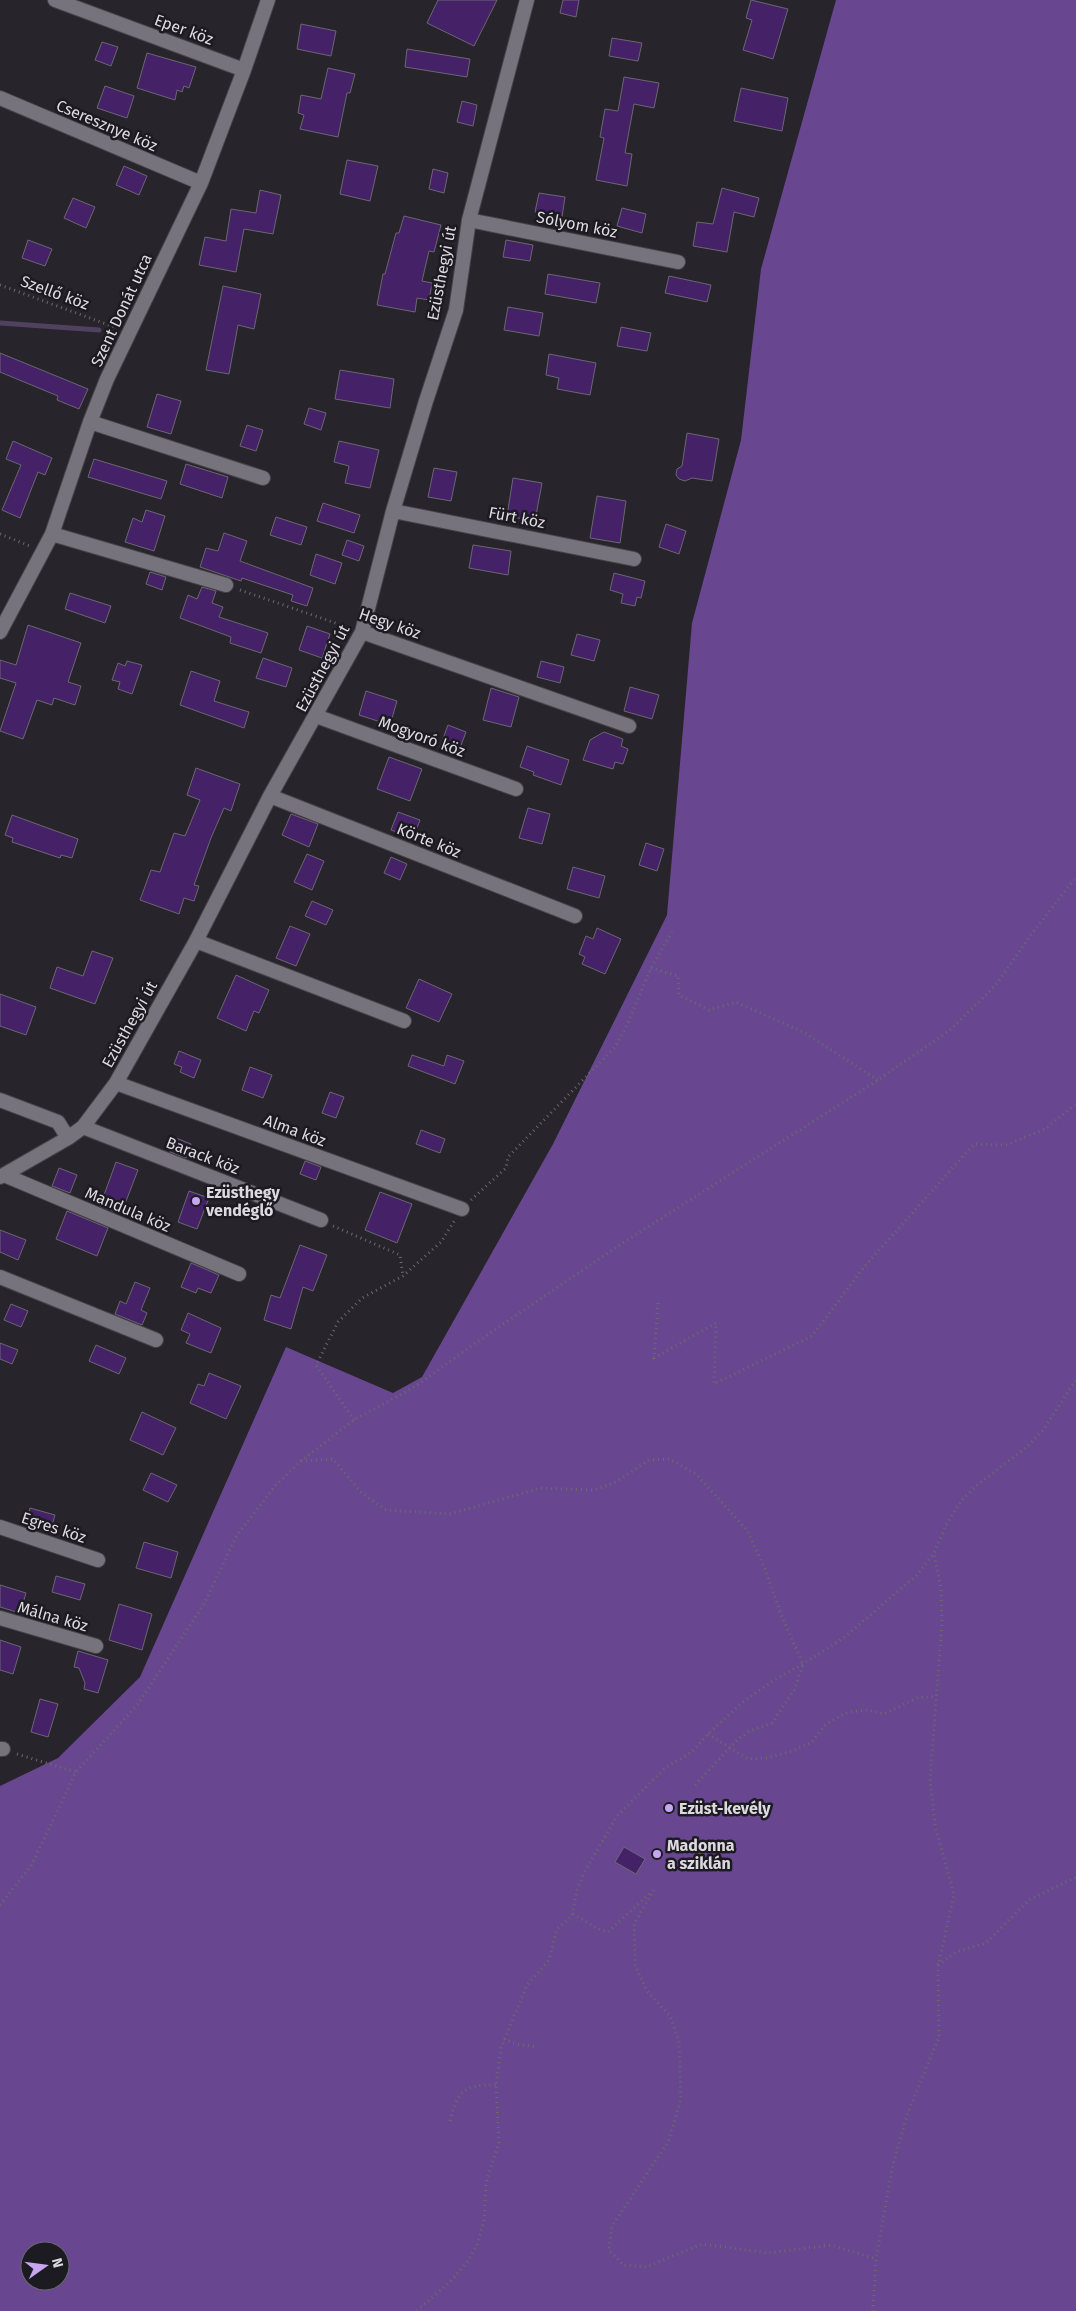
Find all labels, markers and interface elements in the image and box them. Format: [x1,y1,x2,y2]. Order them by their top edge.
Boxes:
street label: Eper köz [152,10,216,49]
street label: Cseresznye köz [53,96,160,155]
street label: Sólyom köz [535,207,619,242]
street label: Ezüsthegyi út [423,224,460,322]
street label: Szent Donát utca [87,251,156,370]
street label: Szellő köz [18,271,92,314]
street label: Fürt köz [487,503,547,532]
street label: Hegy köz [356,604,423,643]
street label: Ezüsthegyi út [291,621,353,715]
street label: Mogyoró köz [376,712,468,761]
street label: Körte köz [394,819,464,862]
street label: Ezüsthegyi út [98,977,161,1071]
street label: Alma köz [261,1110,329,1150]
street label: Barack köz [163,1133,242,1178]
street label: Mandula köz [82,1183,174,1236]
place label: Ezüsthegy vendéglő [205,1183,281,1220]
marker: Ezüsthegy vendéglő [190,1195,202,1207]
street label: Egres köz [19,1508,89,1547]
street label: Málna köz [16,1597,90,1636]
place label: Ezüst-kevély [679,1799,771,1818]
marker: Ezüst-kevély [663,1802,675,1814]
place label: Madonna a sziklán [667,1836,735,1873]
marker: Madonna a sziklán [651,1848,663,1860]
north arrow [20,2241,70,2291]
text: N [48,2256,67,2270]

